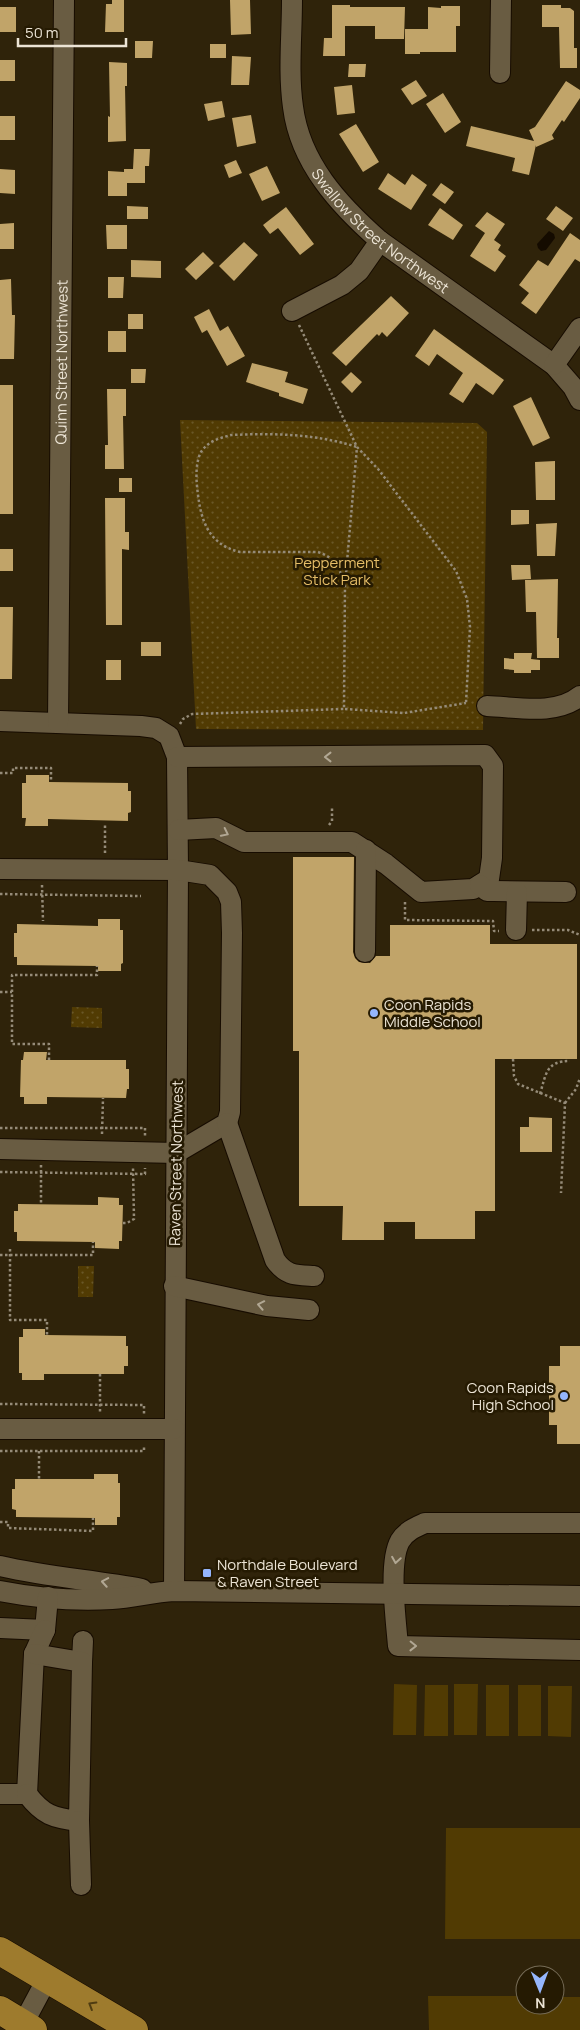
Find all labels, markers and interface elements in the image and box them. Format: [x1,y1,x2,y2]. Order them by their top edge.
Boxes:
scale bar [18,15,125,47]
text: 50 m [25,22,59,43]
street label: Swallow Street Northwest [307,164,454,298]
street label: Quinn Street Northwest [50,280,72,444]
park label: Pepperment Stick Park [294,552,380,590]
one-way arrow [324,752,332,762]
one-way arrow [220,827,229,837]
place label: Coon Rapids Middle School [384,994,481,1032]
marker: Coon Rapids Middle School [368,1007,380,1019]
street label: Raven Street Northwest [164,1080,188,1246]
one-way arrow [257,1300,265,1311]
place label: Coon Rapids High School [467,1377,554,1415]
marker: Coon Rapids High School [558,1390,570,1402]
place label: Northdale Boulevard & Raven Street [217,1554,358,1592]
one-way arrow [392,1555,402,1564]
marker: Northdale Boulevard & Raven Street [201,1567,213,1579]
one-way arrow [101,1578,110,1588]
one-way arrow [410,1641,417,1651]
north arrow [515,1965,565,2015]
text: N [535,1994,545,2013]
one-way arrow [88,2002,97,2012]

